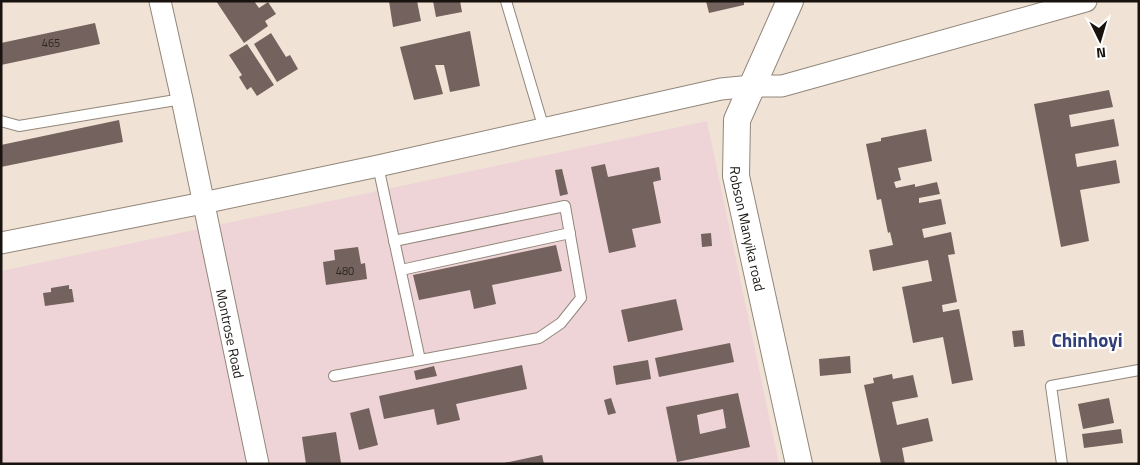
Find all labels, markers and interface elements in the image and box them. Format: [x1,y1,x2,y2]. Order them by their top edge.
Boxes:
north arrow [1075,15,1125,65]
house number: 465 [42,35,60,51]
text: N [1095,43,1107,64]
street label: Robson Manyika road [725,166,771,293]
house number: 480 [336,263,354,279]
street label: Montrose Road [211,287,250,380]
district label: Chinhoyi [1051,325,1123,354]

